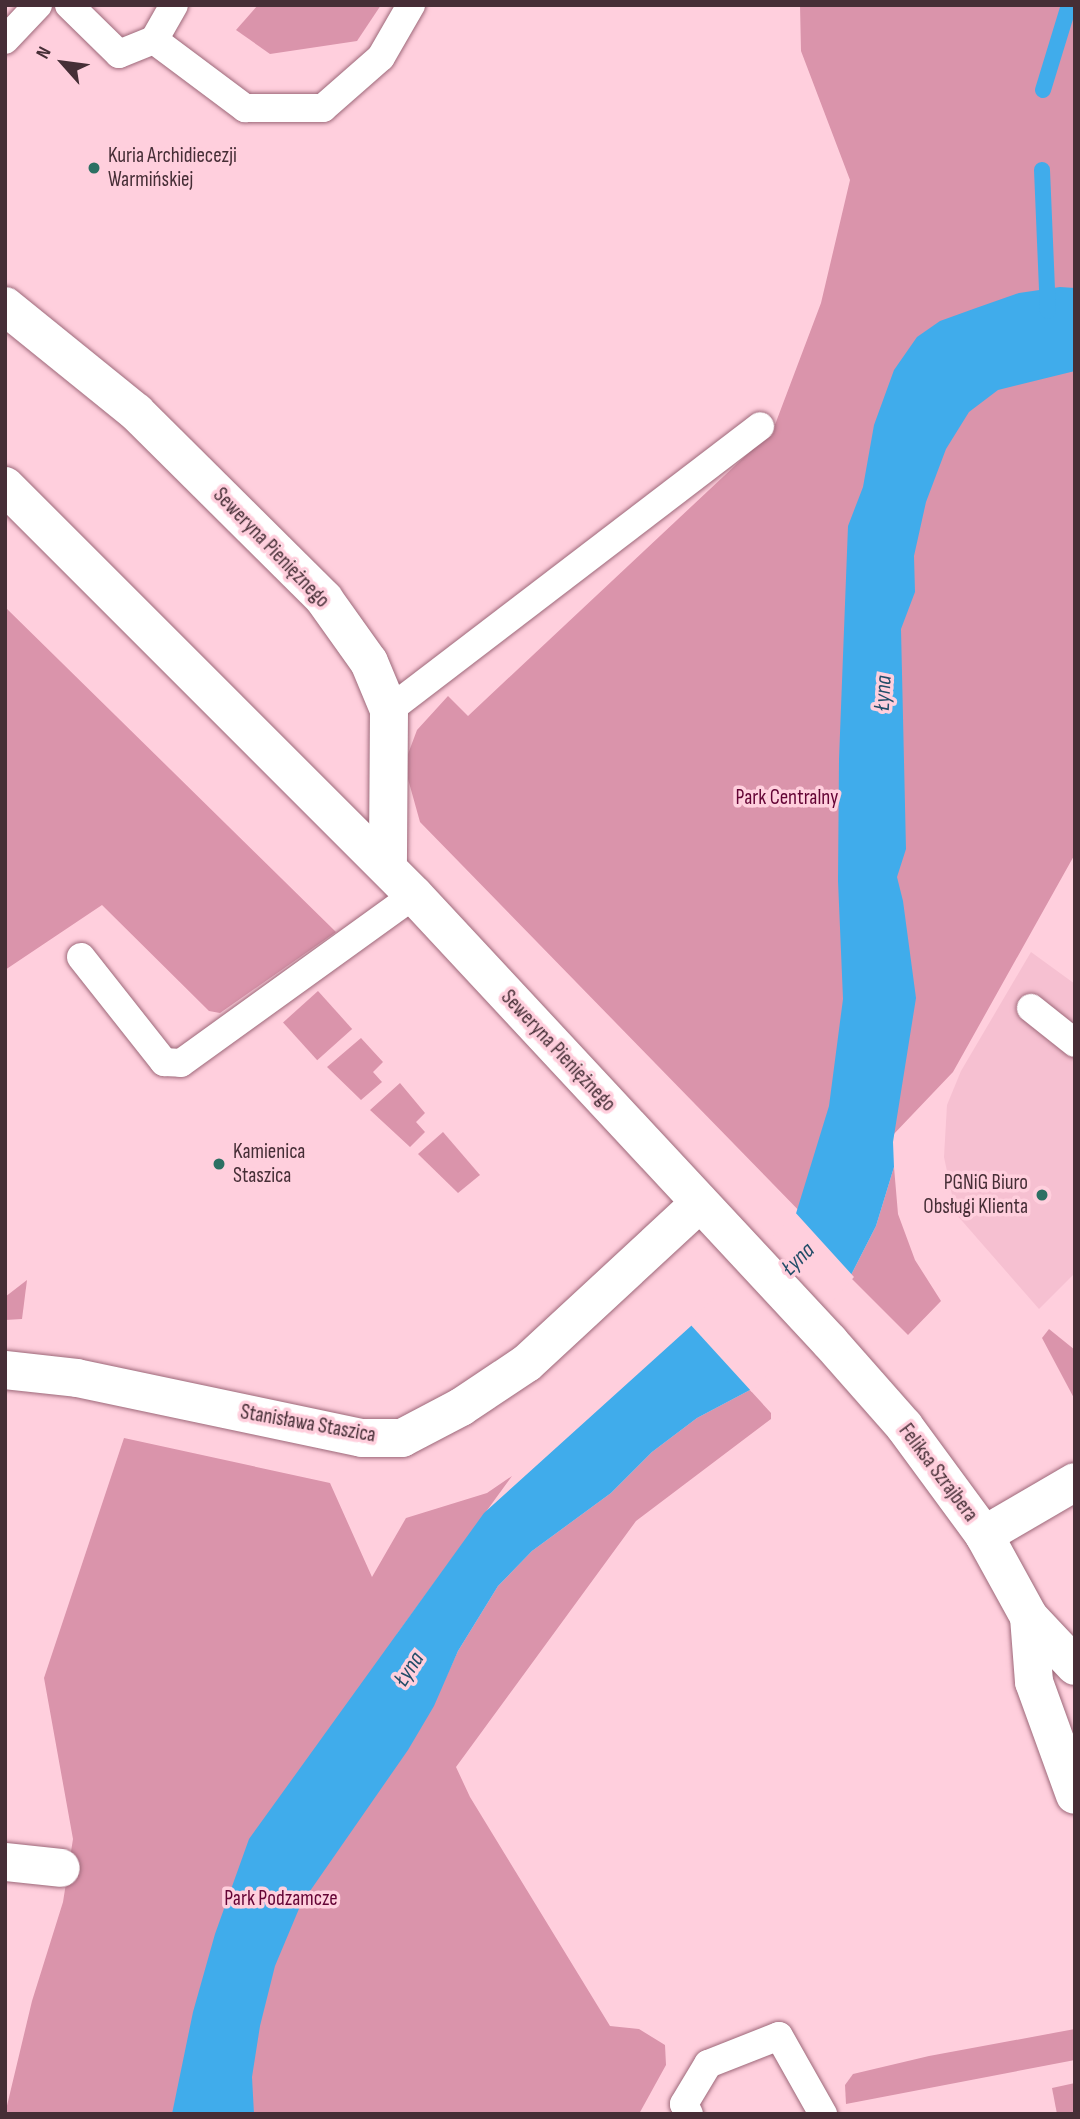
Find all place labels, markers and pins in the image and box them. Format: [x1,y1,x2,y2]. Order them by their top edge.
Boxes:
place label: Kuria Archidiecezji Warmińskiej [108,143,237,193]
marker: Kuria Archidiecezji Warmińskiej [86,160,102,176]
place label: Kamienica Staszica [233,1139,305,1189]
marker: Kamienica Staszica [211,1156,227,1172]
place label: PGNiG Biuro Obsługi Klienta [923,1170,1028,1220]
marker: PGNiG Biuro Obsługi Klienta [1034,1187,1050,1203]

